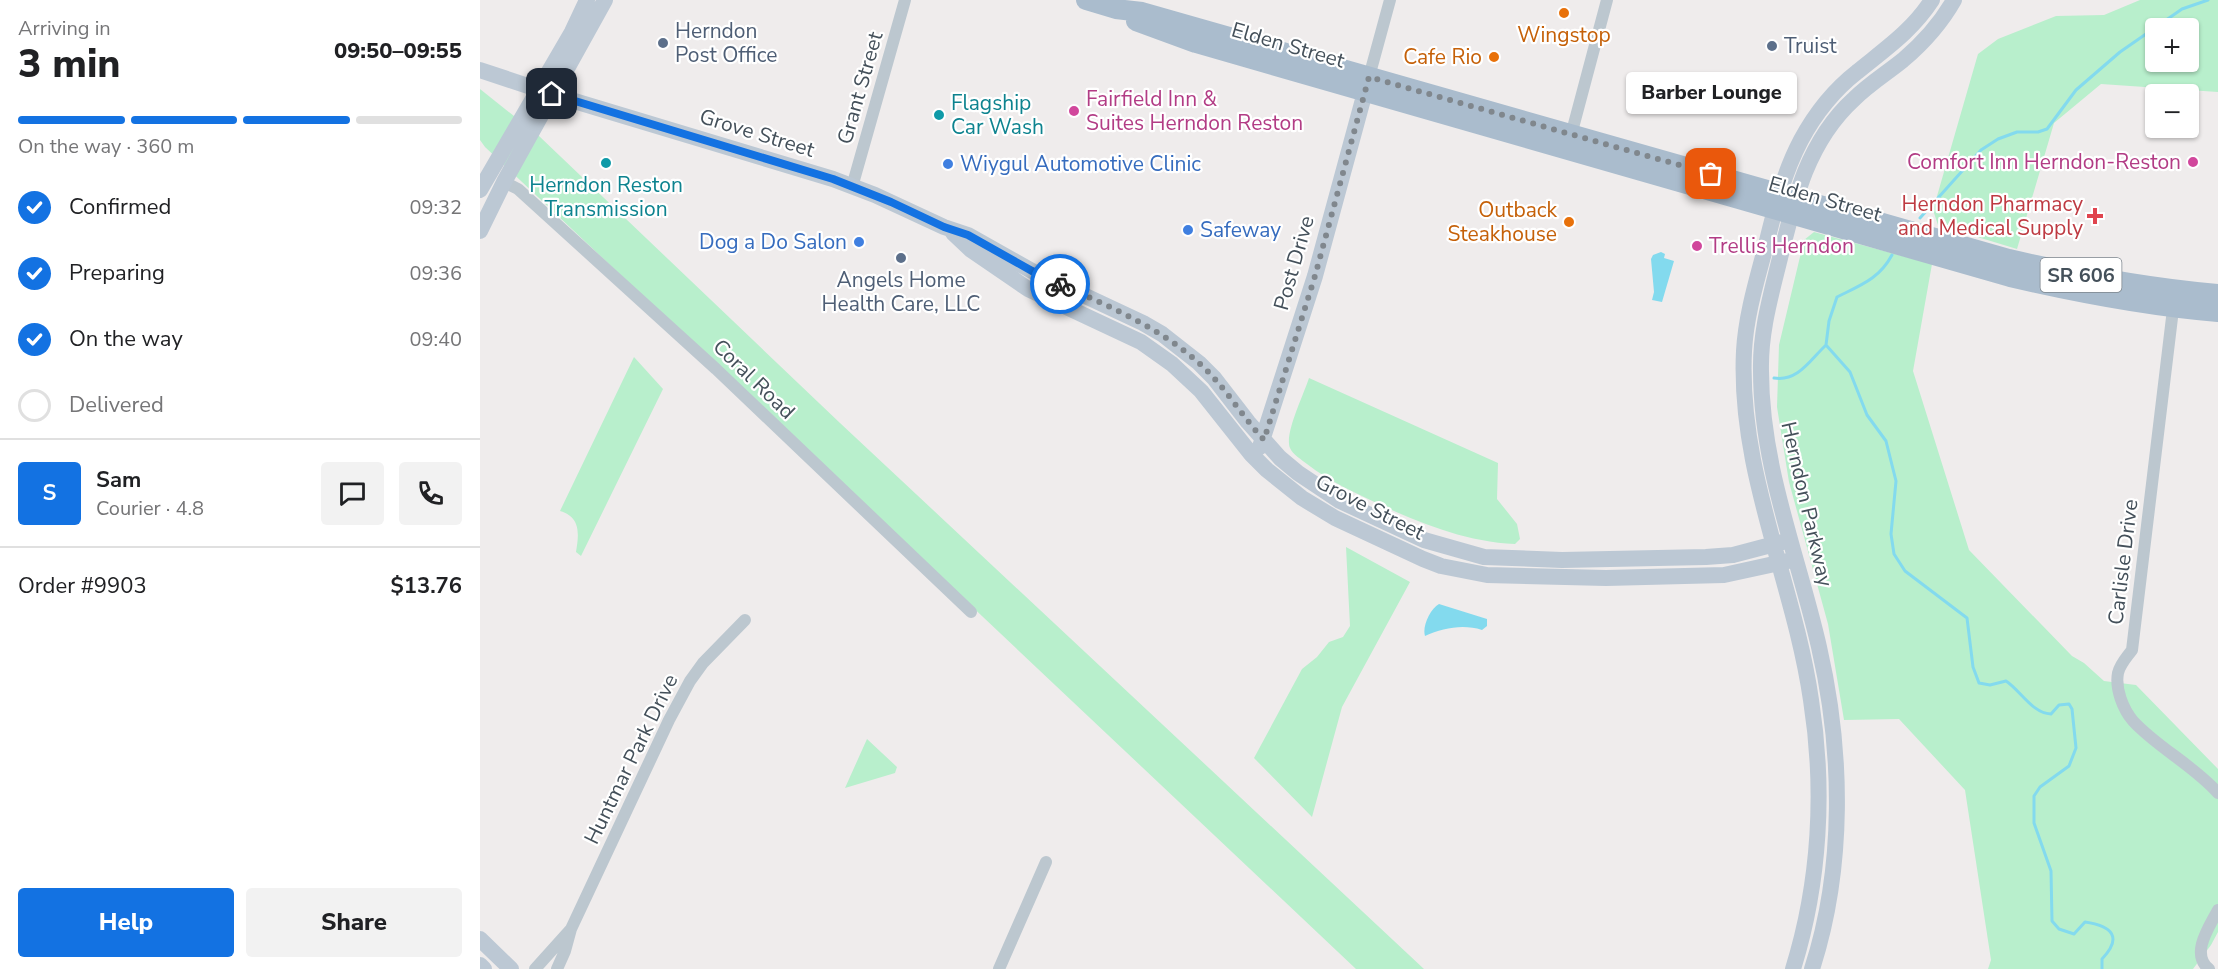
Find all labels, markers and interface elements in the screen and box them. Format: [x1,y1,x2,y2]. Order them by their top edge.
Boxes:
marker: Wingstop [1557,6,1571,20]
text: Arriving in [18,15,111,42]
street label: Elden Street [1228,16,1348,75]
place label: Herndon Post Office [675,17,777,69]
map controls [2145,18,2199,138]
button: + [2145,18,2199,72]
place label: Wingstop [1517,21,1611,49]
street label: Grant Street [831,28,890,147]
place label: Truist [1784,32,1837,60]
text: 09:50–09:55 [334,36,462,66]
marker: Herndon Post Office [656,36,670,50]
text: 3 min [18,38,121,91]
marker: Truist [1765,39,1779,53]
place label: Cafe Rio [1403,43,1482,71]
marker: Cafe Rio [1487,50,1501,64]
pin [526,68,577,119]
callout: Barber Lounge [1626,72,1796,114]
icon: home [535,77,568,110]
text: Barber Lounge [1641,79,1782,106]
button: − [2145,84,2199,138]
place label: Fairfield Inn & Suites Herndon Reston [1086,85,1303,137]
place label: Flagship Car Wash [951,89,1044,141]
street label: Grove Street [696,102,818,164]
marker: Fairfield Inn & Suites Herndon Reston [1067,104,1081,118]
marker: Flagship Car Wash [932,108,946,122]
text: On the way · 360 m [18,133,194,160]
pin [1685,148,1736,199]
place label: Comfort Inn Herndon-Reston [1907,148,2181,176]
place label: Wiygul Automotive Clinic [960,150,1201,178]
marker: Comfort Inn Herndon-Reston [2186,155,2200,169]
marker: Herndon Reston Transmission [599,156,613,170]
marker: Wiygul Automotive Clinic [941,157,955,171]
icon: bag [1694,157,1727,190]
street label: Elden Street [1765,170,1885,229]
place label: Herndon Reston Transmission [529,171,683,223]
place label: Herndon Pharmacy and Medical Supply [1898,190,2083,242]
icon: check [18,191,51,224]
text: Confirmed [69,192,171,222]
text: 09:32 [409,194,462,221]
place label: Outback Steakhouse [1447,196,1557,248]
marker: Herndon Pharmacy and Medical Supply [2088,209,2102,223]
street label: Post Drive [1267,212,1321,314]
marker: Outback Steakhouse [1562,215,1576,229]
place label: Safeway [1200,216,1281,244]
marker: Safeway [1181,223,1195,237]
place label: Dog a Do Salon [699,228,847,256]
place label: Trellis Herndon [1709,232,1854,260]
marker: Dog a Do Salon [852,235,866,249]
marker: Trellis Herndon [1690,239,1704,253]
marker: Angels Home Health Care, LLC [894,251,908,265]
courier [1030,254,1090,314]
icon: check [18,257,51,290]
text: Preparing [69,258,165,288]
road number: SR 606 [2040,258,2122,292]
text: 09:36 [409,260,462,287]
place label: Angels Home Health Care, LLC [822,266,980,318]
icon: bike [1044,268,1077,301]
icon: check [18,323,51,356]
text: On the way [69,324,183,354]
text: 09:40 [409,326,462,353]
street label: Coral Road [707,333,801,425]
text: Delivered [69,390,164,420]
street label: Herndon Parkway [1774,419,1840,590]
button: chat [321,462,384,525]
button: phone [399,462,462,525]
text: Sam [96,465,141,495]
street label: Grove Street [1311,468,1430,547]
text: S [43,478,56,508]
text: Courier · 4.8 [96,495,204,522]
street label: Carlisle Drive [2101,498,2145,626]
text: Order #9903 [18,571,147,601]
text: $13.76 [391,571,462,601]
street label: Huntmar Park Drive [578,669,684,849]
button: Help [18,888,234,957]
button: Share [246,888,462,957]

